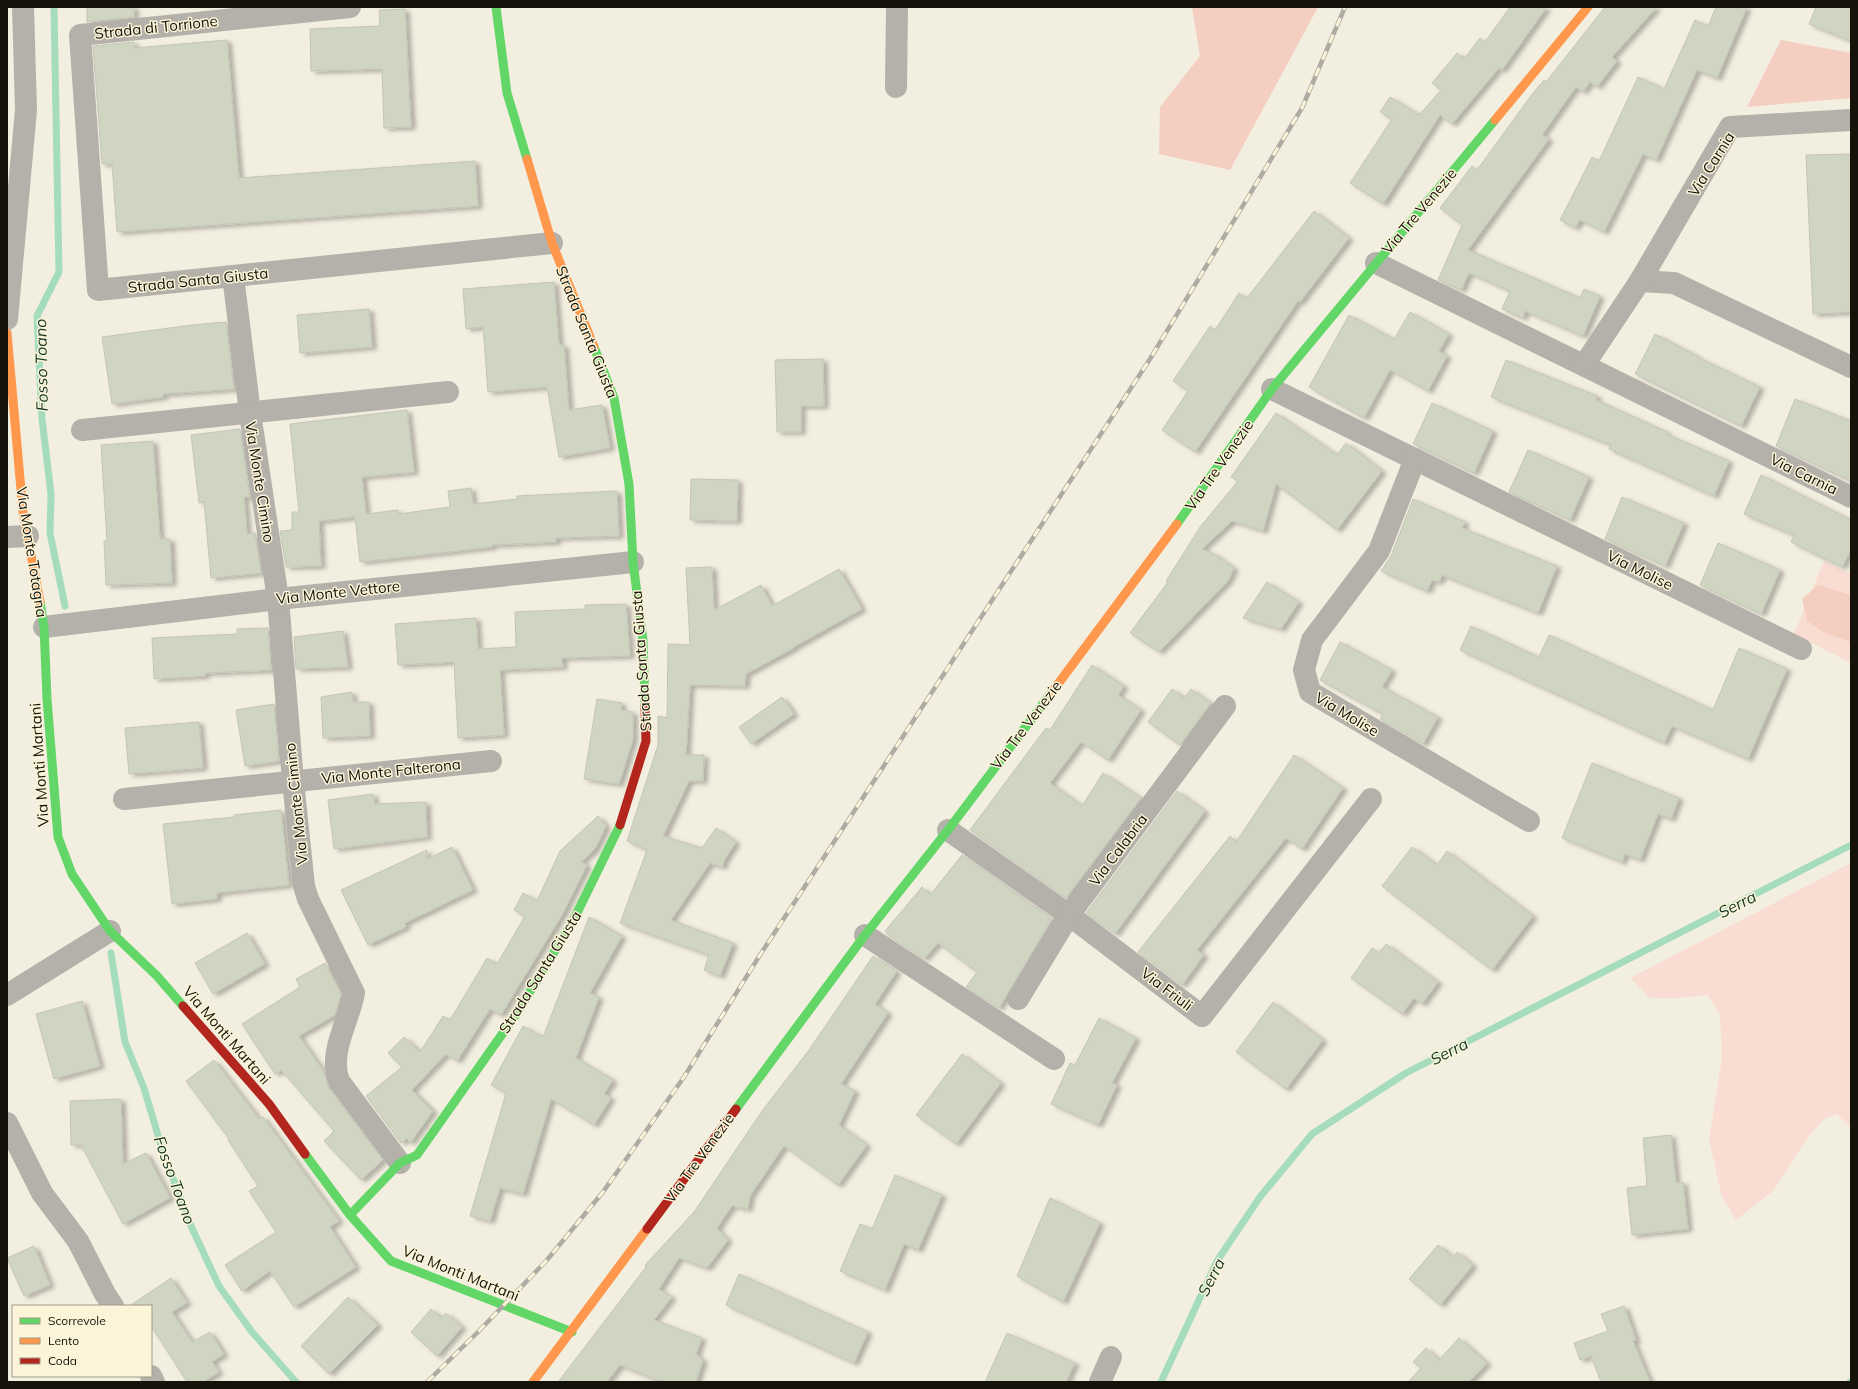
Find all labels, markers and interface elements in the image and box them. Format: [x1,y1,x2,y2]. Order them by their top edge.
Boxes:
street label: Strada di Torrione [93,11,219,43]
street label: Via Carnia [1684,128,1738,200]
street label: Via Tre Venezie [1377,164,1461,258]
street label: Strada Santa Giusta [127,263,269,297]
street label: Strada Santa Giusta [552,263,622,401]
water label: Fosso Toano [30,318,52,412]
street label: Via Tre Venezie [1181,416,1257,514]
street label: Via Monte Cimino [241,420,279,544]
street label: Via Carnia [1767,450,1841,498]
street label: Via Monte Totagna [12,485,52,619]
street label: Via Molise [1604,546,1676,594]
street label: Via Monte Vettore [275,576,401,608]
street label: Strada Santa Giusta [627,590,655,732]
street label: Via Tre Venezie [986,677,1066,773]
street label: Via Molise [1312,688,1382,740]
street label: Via Monti Martani [25,702,53,828]
street label: Via Monte Cimino [280,742,312,866]
street label: Via Monte Falterona [320,754,462,788]
street label: Via Calabria [1085,810,1151,890]
water label: Serra [1715,886,1760,922]
street label: Strada Santa Giusta [495,907,585,1037]
street label: Via Friuli [1137,963,1197,1015]
street label: Via Monti Martani [179,982,275,1088]
water label: Serra [1427,1033,1472,1069]
street label: Via Tre Venezie [660,1109,738,1207]
water label: Fosso Toano [150,1133,200,1227]
street label: Via Monti Martani [400,1241,522,1305]
water label: Serra [1193,1254,1229,1299]
legend [12,1305,152,1377]
text: Scorrevole [48,1313,106,1328]
text: Lento [48,1333,79,1348]
text: Coda [48,1353,77,1368]

